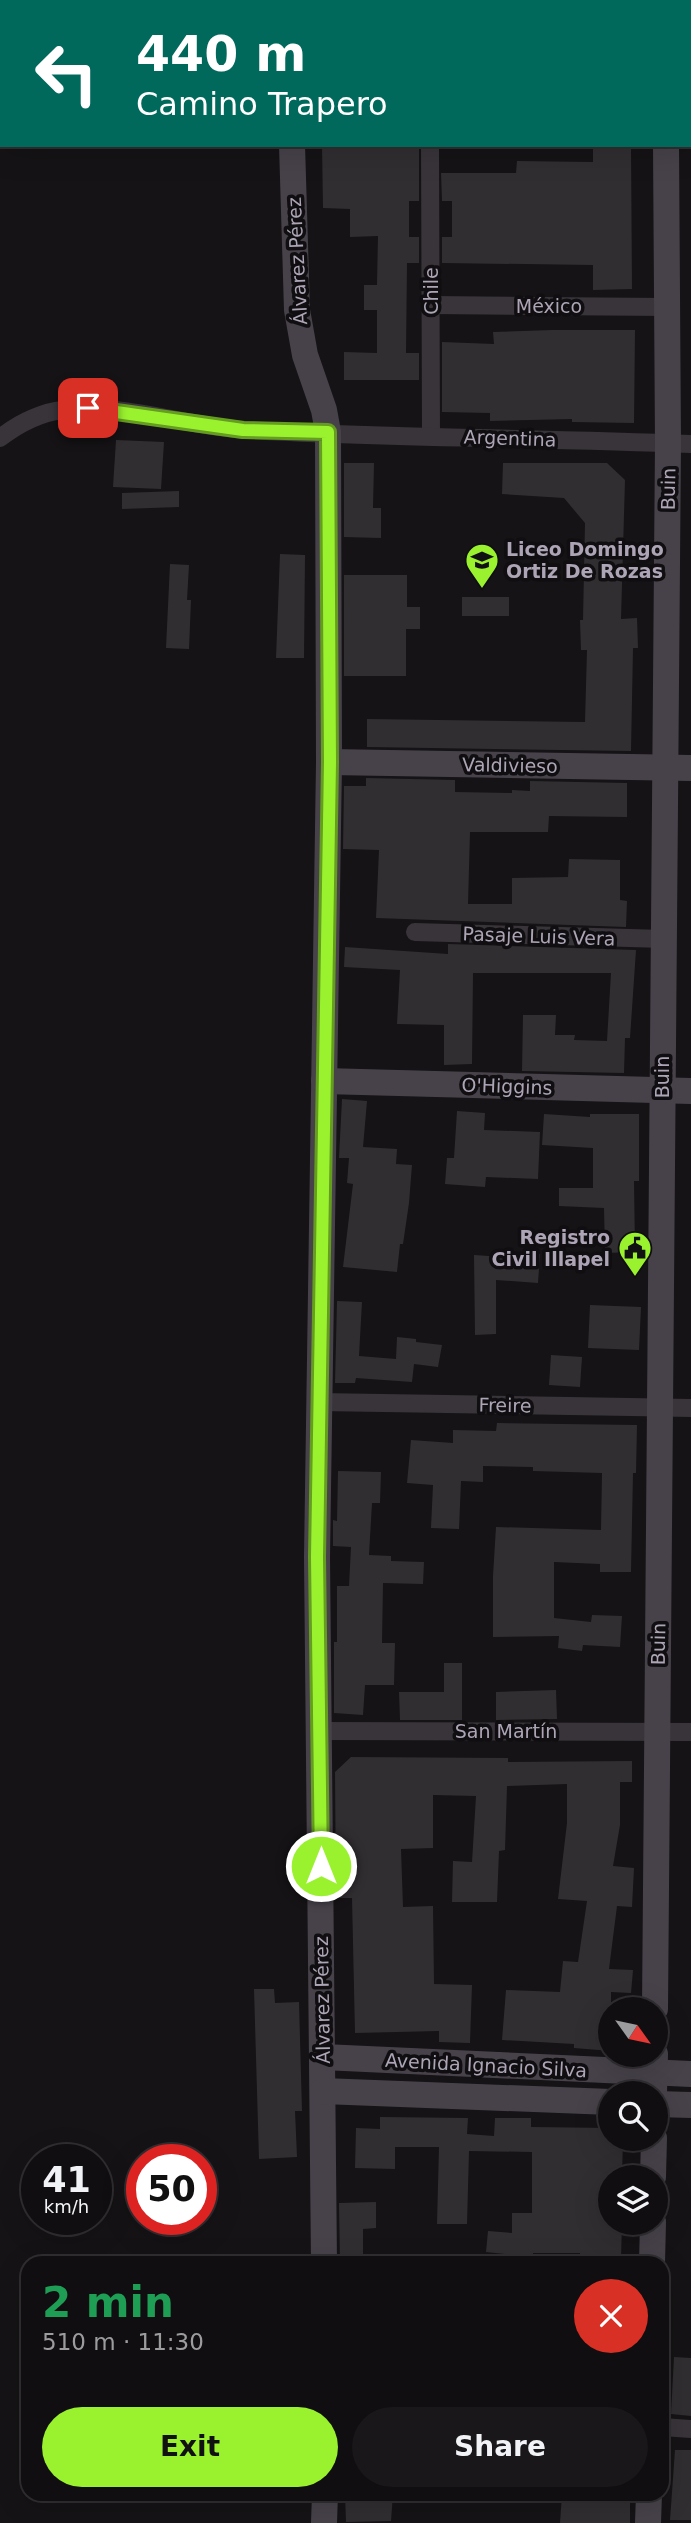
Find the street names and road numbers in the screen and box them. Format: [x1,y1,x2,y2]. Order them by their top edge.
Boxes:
street label: Álvarez Pérez [283,197,311,325]
street label: Chile [420,267,442,315]
street label: México [516,295,582,317]
street label: Argentina [463,425,557,451]
street label: Buin [657,468,679,510]
street label: Valdivieso [462,753,558,777]
street label: Pasaje Luis Vera [462,922,616,950]
street label: Buin [651,1056,673,1098]
street label: O'Higgins [461,1073,553,1099]
street label: Freire [478,1394,532,1416]
street label: Buin [647,1623,669,1665]
street label: San Martín [455,1720,557,1742]
street label: Álvarez Pérez [310,1936,334,2064]
street label: Avenida Ignacio Silva [384,2049,588,2081]

